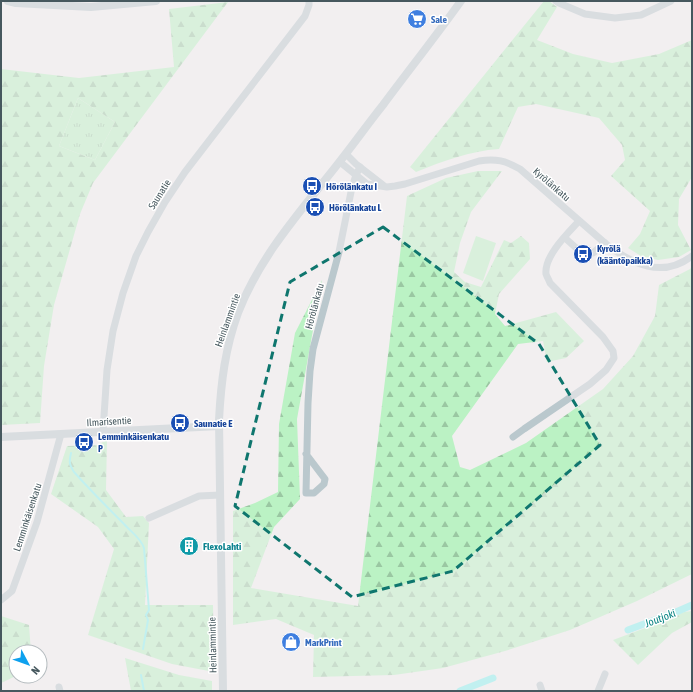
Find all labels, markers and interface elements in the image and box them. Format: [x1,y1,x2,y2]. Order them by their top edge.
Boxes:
supermarket icon: Sale [406,8,428,30]
place label: Sale [431,14,447,25]
street label: Kyrölänkatu [531,165,572,203]
bus stop icon: Hörölänkatu I [301,175,323,197]
street label: Saunatie [146,177,173,211]
place label: Hörölänkatu I [326,181,377,192]
bus stop icon: Hörölänkatu L [304,196,326,218]
place label: Hörölänkatu L [329,202,381,213]
bus stop icon: Kyrölä (kääntöpaikka) [572,243,594,265]
place label: Kyrölä (kääntöpaikka) [597,243,653,266]
street label: Hörölänkatu [303,282,326,330]
street label: Heinlammintie [213,292,242,348]
bus stop icon: Saunatie E [169,412,191,434]
street label: Ilmarisentie [86,415,132,428]
place label: Saunatie E [194,418,233,429]
bus stop icon: Lemminkäisenkatu P [73,431,95,453]
place label: Lemminkäisenkatu P [98,431,169,454]
street label: Lemminkäisenkatu [11,482,44,553]
building icon: FlexoLahti [178,535,200,557]
place label: FlexoLahti [203,541,241,552]
water label: Joutjoki [642,607,677,630]
street label: Heinlammintie [207,616,218,673]
shop icon: MarkPrint [280,631,302,653]
place label: MarkPrint [305,637,342,648]
north arrow [8,644,48,684]
text: N [29,664,42,677]

